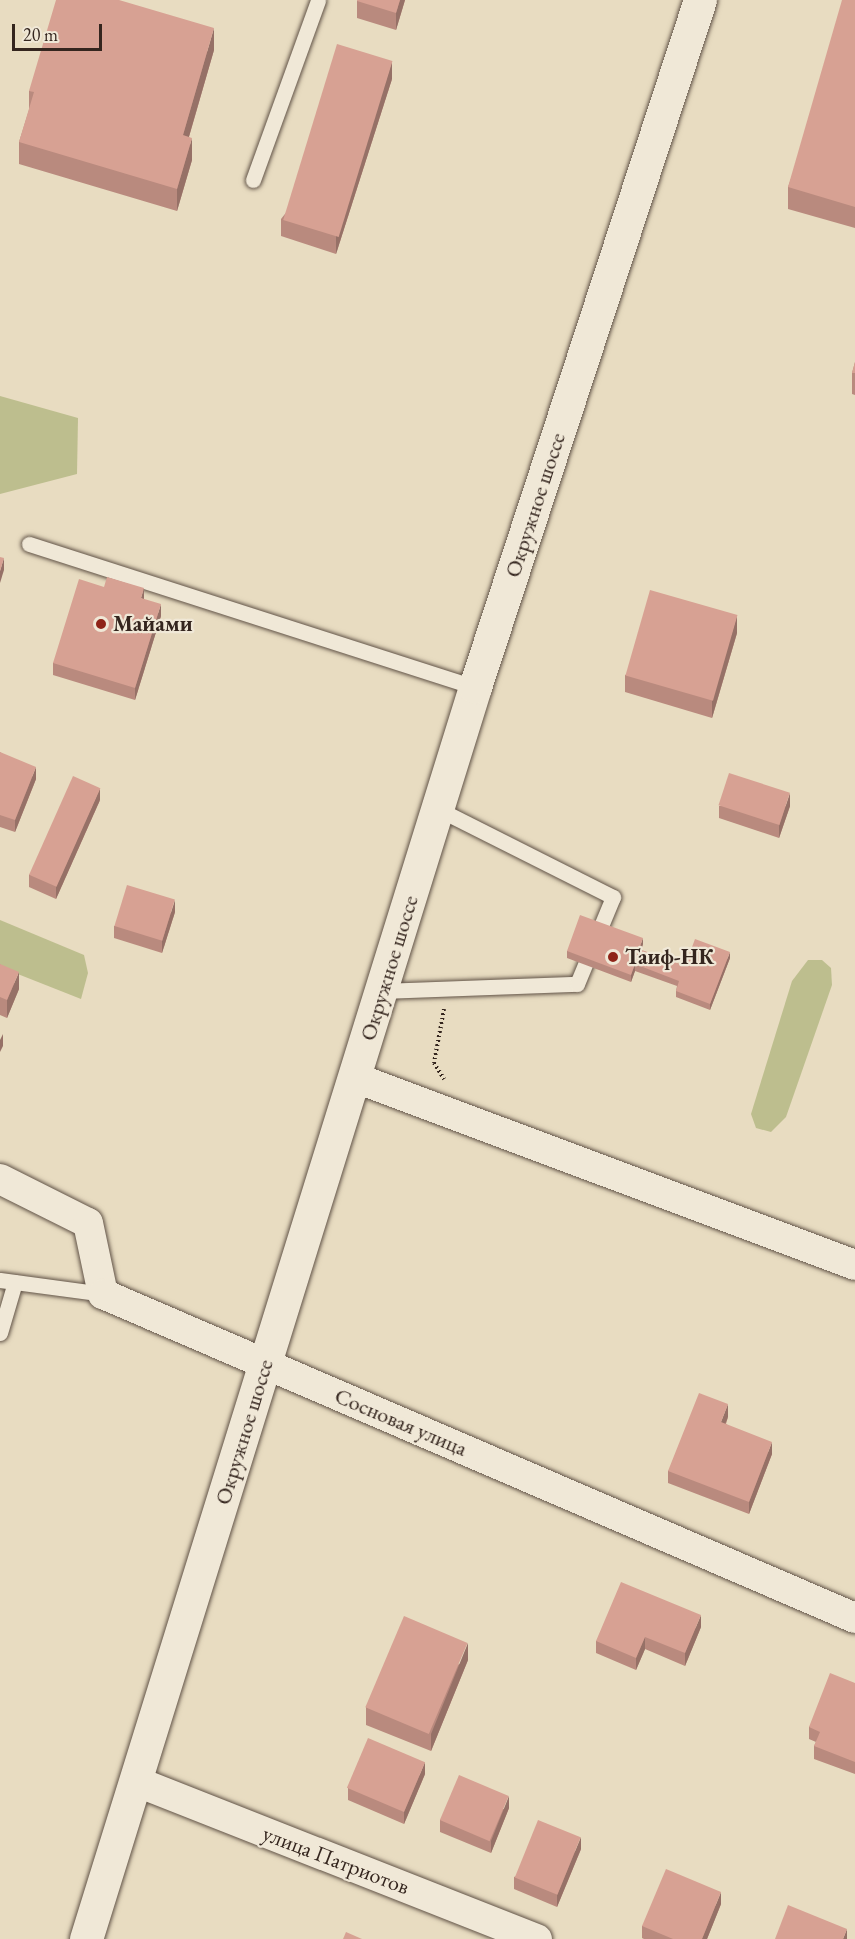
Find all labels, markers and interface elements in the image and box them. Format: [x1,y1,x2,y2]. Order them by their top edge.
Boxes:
scale bar [15,12,105,50]
text: 20 m [23,23,58,46]
street label: Окружное шоссе [499,429,571,581]
place label: Майами [113,611,193,637]
marker: Майами [94,617,108,631]
street label: Окружное шоссе [354,892,424,1044]
place label: Таиф-НК [625,944,714,970]
marker: Таиф-НК [606,950,620,964]
street label: Окружное шоссе [209,1356,279,1508]
street label: Сосновая улица [331,1382,471,1462]
street label: улица Патриотов [259,1820,413,1900]

